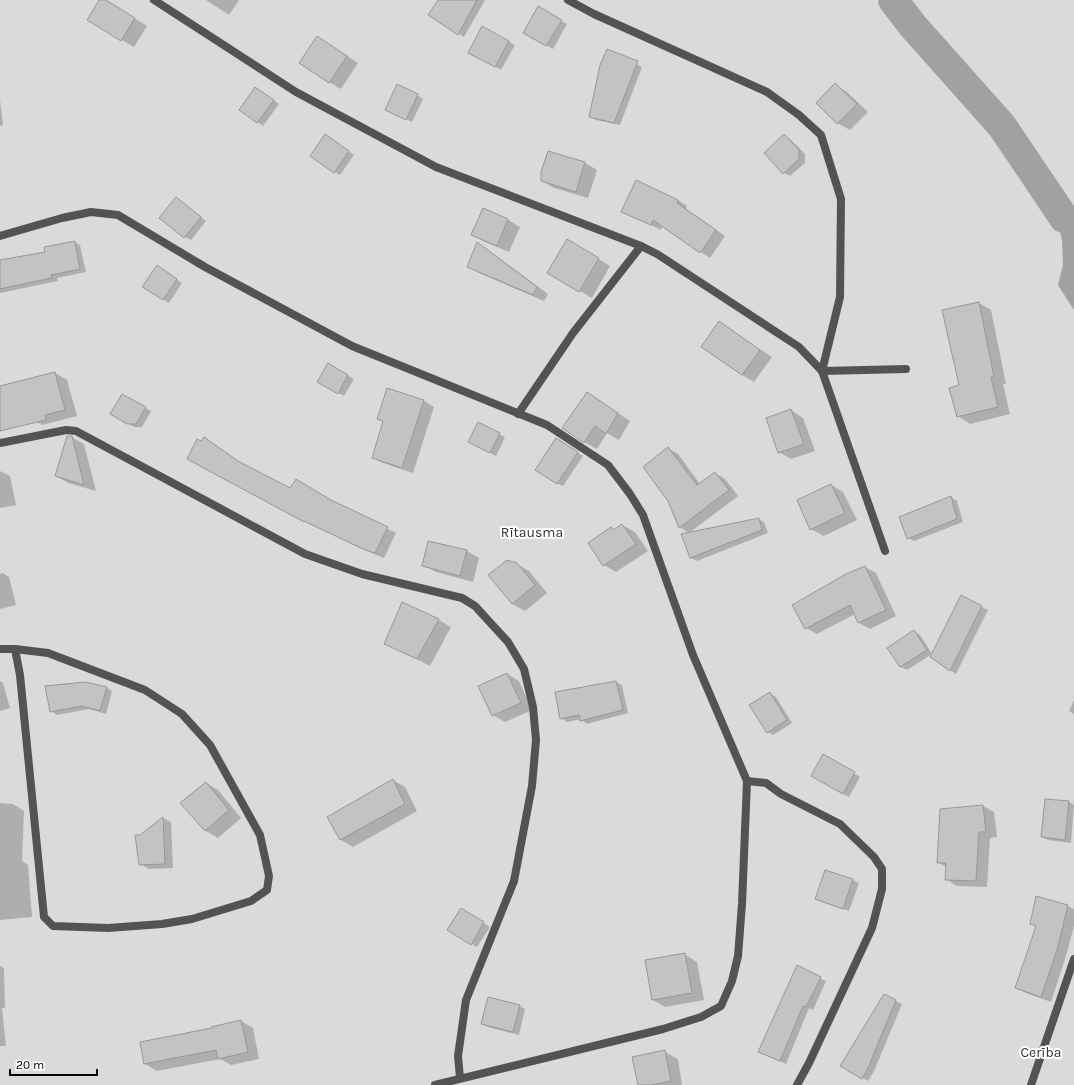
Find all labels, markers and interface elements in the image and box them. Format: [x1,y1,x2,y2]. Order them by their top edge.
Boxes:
park label: Rītausma [501,524,563,541]
park label: Cerība [1020,1044,1062,1061]
scale bar [10,1051,97,1077]
text: 20 m [16,1058,44,1072]

